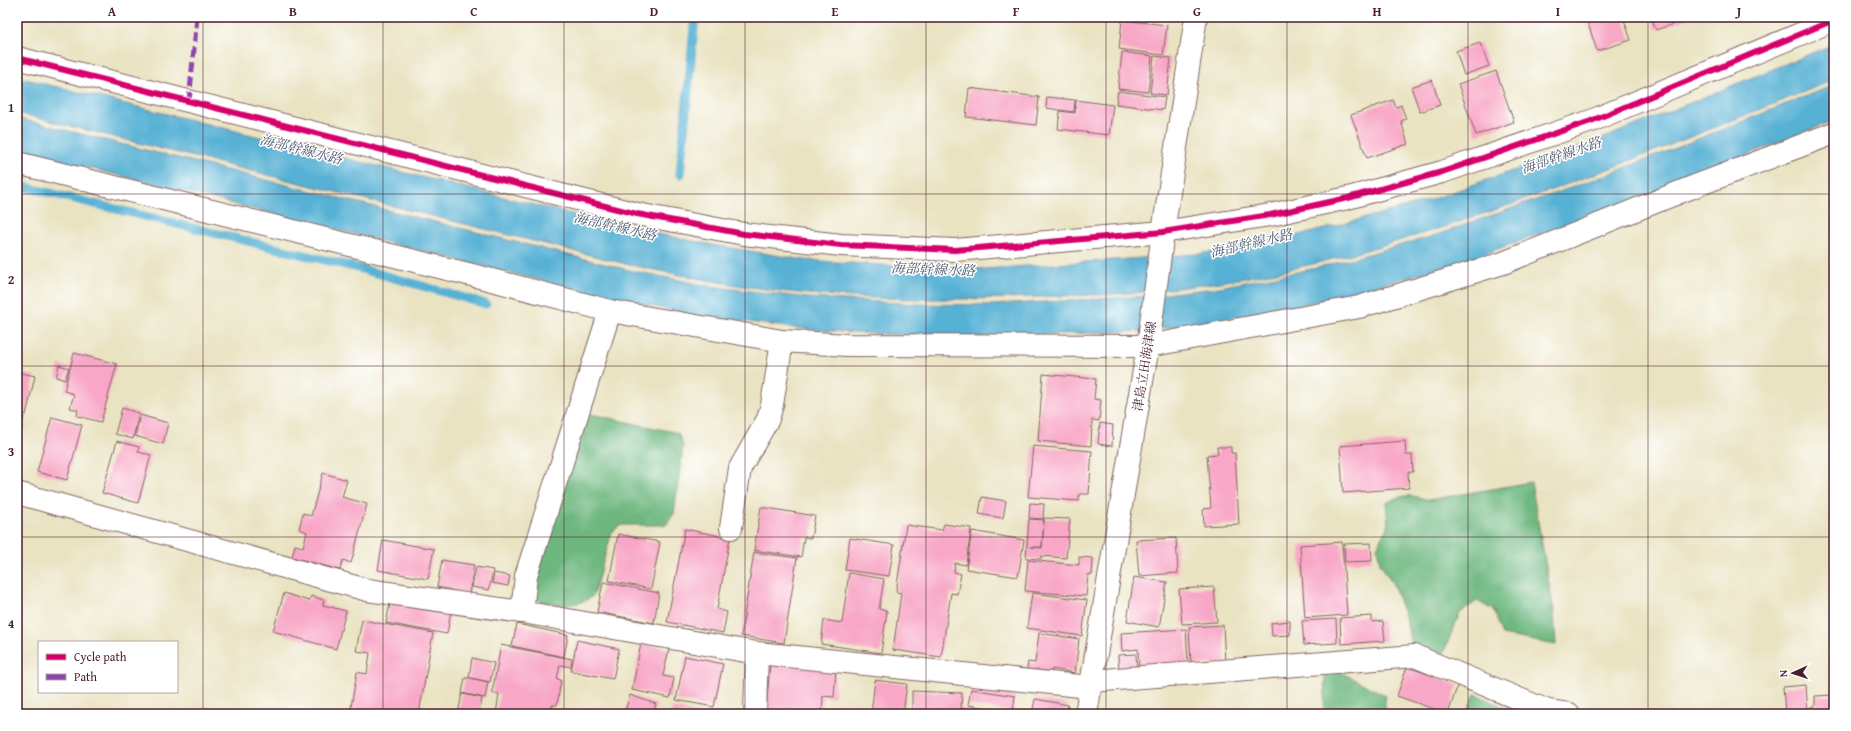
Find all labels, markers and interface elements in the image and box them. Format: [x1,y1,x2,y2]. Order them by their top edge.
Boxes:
text: A [108,2,117,21]
text: B [289,2,297,21]
text: C [470,2,478,21]
text: D [650,2,658,21]
text: E [832,2,839,21]
text: F [1013,2,1020,21]
text: G [1193,2,1201,21]
text: H [1372,2,1382,21]
text: I [1556,2,1560,21]
text: J [1735,2,1742,21]
text: 1 [8,98,14,117]
water label: 海部幹線水路 [258,129,345,169]
water label: 海部幹線水路 [1518,132,1605,178]
water label: 海部幹線水路 [572,207,659,245]
water label: 海部幹線水路 [1208,224,1295,262]
water label: 海部幹線水路 [891,258,976,280]
text: 2 [8,270,15,289]
street label: 津島立田海津線 [1128,320,1161,413]
text: 3 [8,442,14,461]
text: 4 [8,614,15,633]
legend [38,641,178,693]
text: Cycle path [74,648,127,665]
north arrow [1773,653,1813,693]
text: Path [74,668,97,685]
text: N [1775,669,1791,678]

